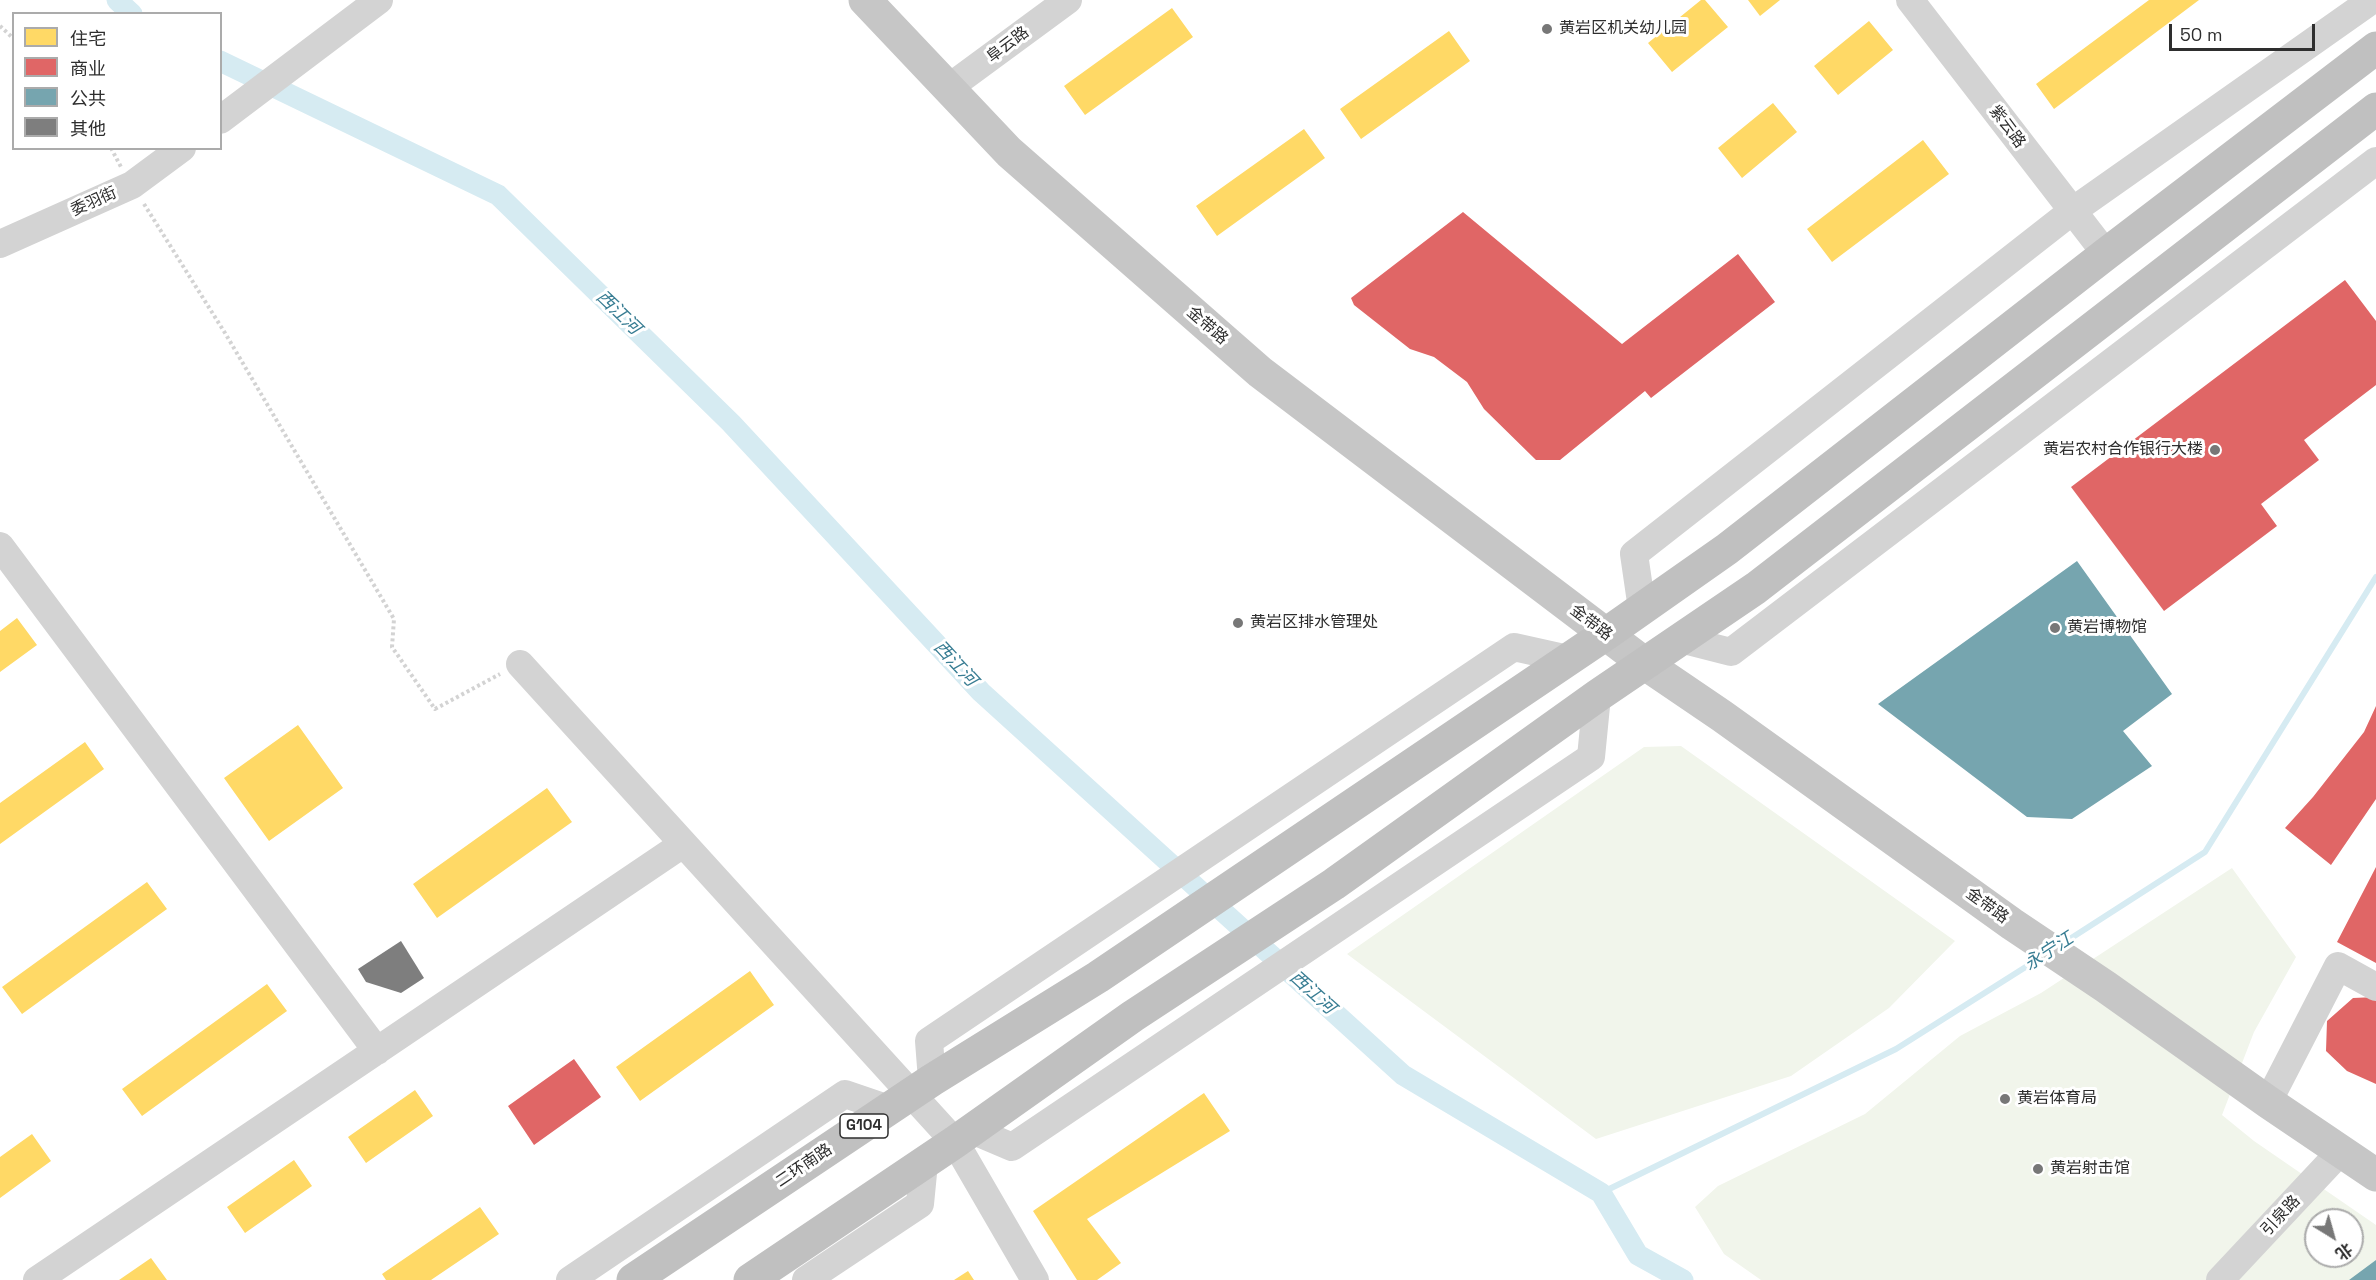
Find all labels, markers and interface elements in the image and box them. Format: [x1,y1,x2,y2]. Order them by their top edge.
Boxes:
legend [12,12,222,150]
scale bar [2172,12,2318,50]
place label: 黄岩区机关幼儿园 [1559,19,1687,39]
marker: 黄岩区机关幼儿园 [1540,22,1554,36]
street label: 阜云路 [983,23,1033,67]
text: 50 m [2180,23,2222,46]
text: 住宅 [70,27,106,50]
text: 商业 [70,57,106,80]
text: 公共 [70,87,106,110]
street label: 紫云路 [1985,102,2029,152]
text: 其他 [70,117,106,140]
street label: 委羽街 [68,183,120,221]
water label: 西江河 [591,286,645,340]
street label: 金带路 [1183,303,1231,349]
place label: 黄岩农村合作银行大楼 [2043,440,2203,460]
marker: 黄岩农村合作银行大楼 [2208,443,2222,457]
street label: 金带路 [1566,601,1616,645]
place label: 黄岩区排水管理处 [1250,613,1378,633]
marker: 黄岩区排水管理处 [1231,616,1245,630]
place label: 黄岩博物馆 [2067,618,2147,638]
marker: 黄岩博物馆 [2048,621,2062,635]
water label: 西江河 [929,637,981,691]
street label: 金带路 [1962,884,2012,928]
water label: 永宁江 [2020,928,2078,976]
water label: 西江河 [1285,967,1339,1019]
place label: 黄岩体育局 [2017,1089,2097,1109]
marker: 黄岩体育局 [1998,1092,2012,1106]
road number: G104 [840,1114,888,1138]
street label: 二环南路 [772,1140,836,1192]
place label: 黄岩射击馆 [2050,1159,2130,1179]
marker: 黄岩射击馆 [2031,1162,2045,1176]
street label: 引泉路 [2258,1192,2304,1240]
north arrow [2304,1208,2364,1268]
text: 北 [2331,1238,2357,1264]

